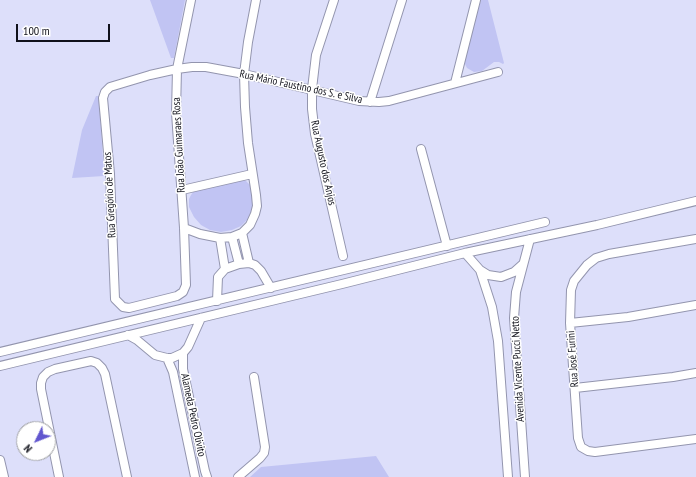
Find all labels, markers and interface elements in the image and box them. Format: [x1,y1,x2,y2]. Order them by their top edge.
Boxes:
scale bar [18,16,112,42]
text: 100 m [23,23,50,38]
street label: Rua Mário Faustino dos S. e Silva [238,68,364,106]
street label: Rua João Guimaraes Rosa [170,97,188,193]
street label: Rua Augusto dos Anjos [308,119,338,207]
street label: Rua Gregório de Matos [101,152,119,238]
street label: Avenida Vicente Pucci Netto [509,316,527,422]
street label: Rua José Furini [564,330,582,388]
street label: Alameda Pedro Olivito [178,372,208,458]
north arrow [16,421,56,461]
text: N [21,442,35,455]

